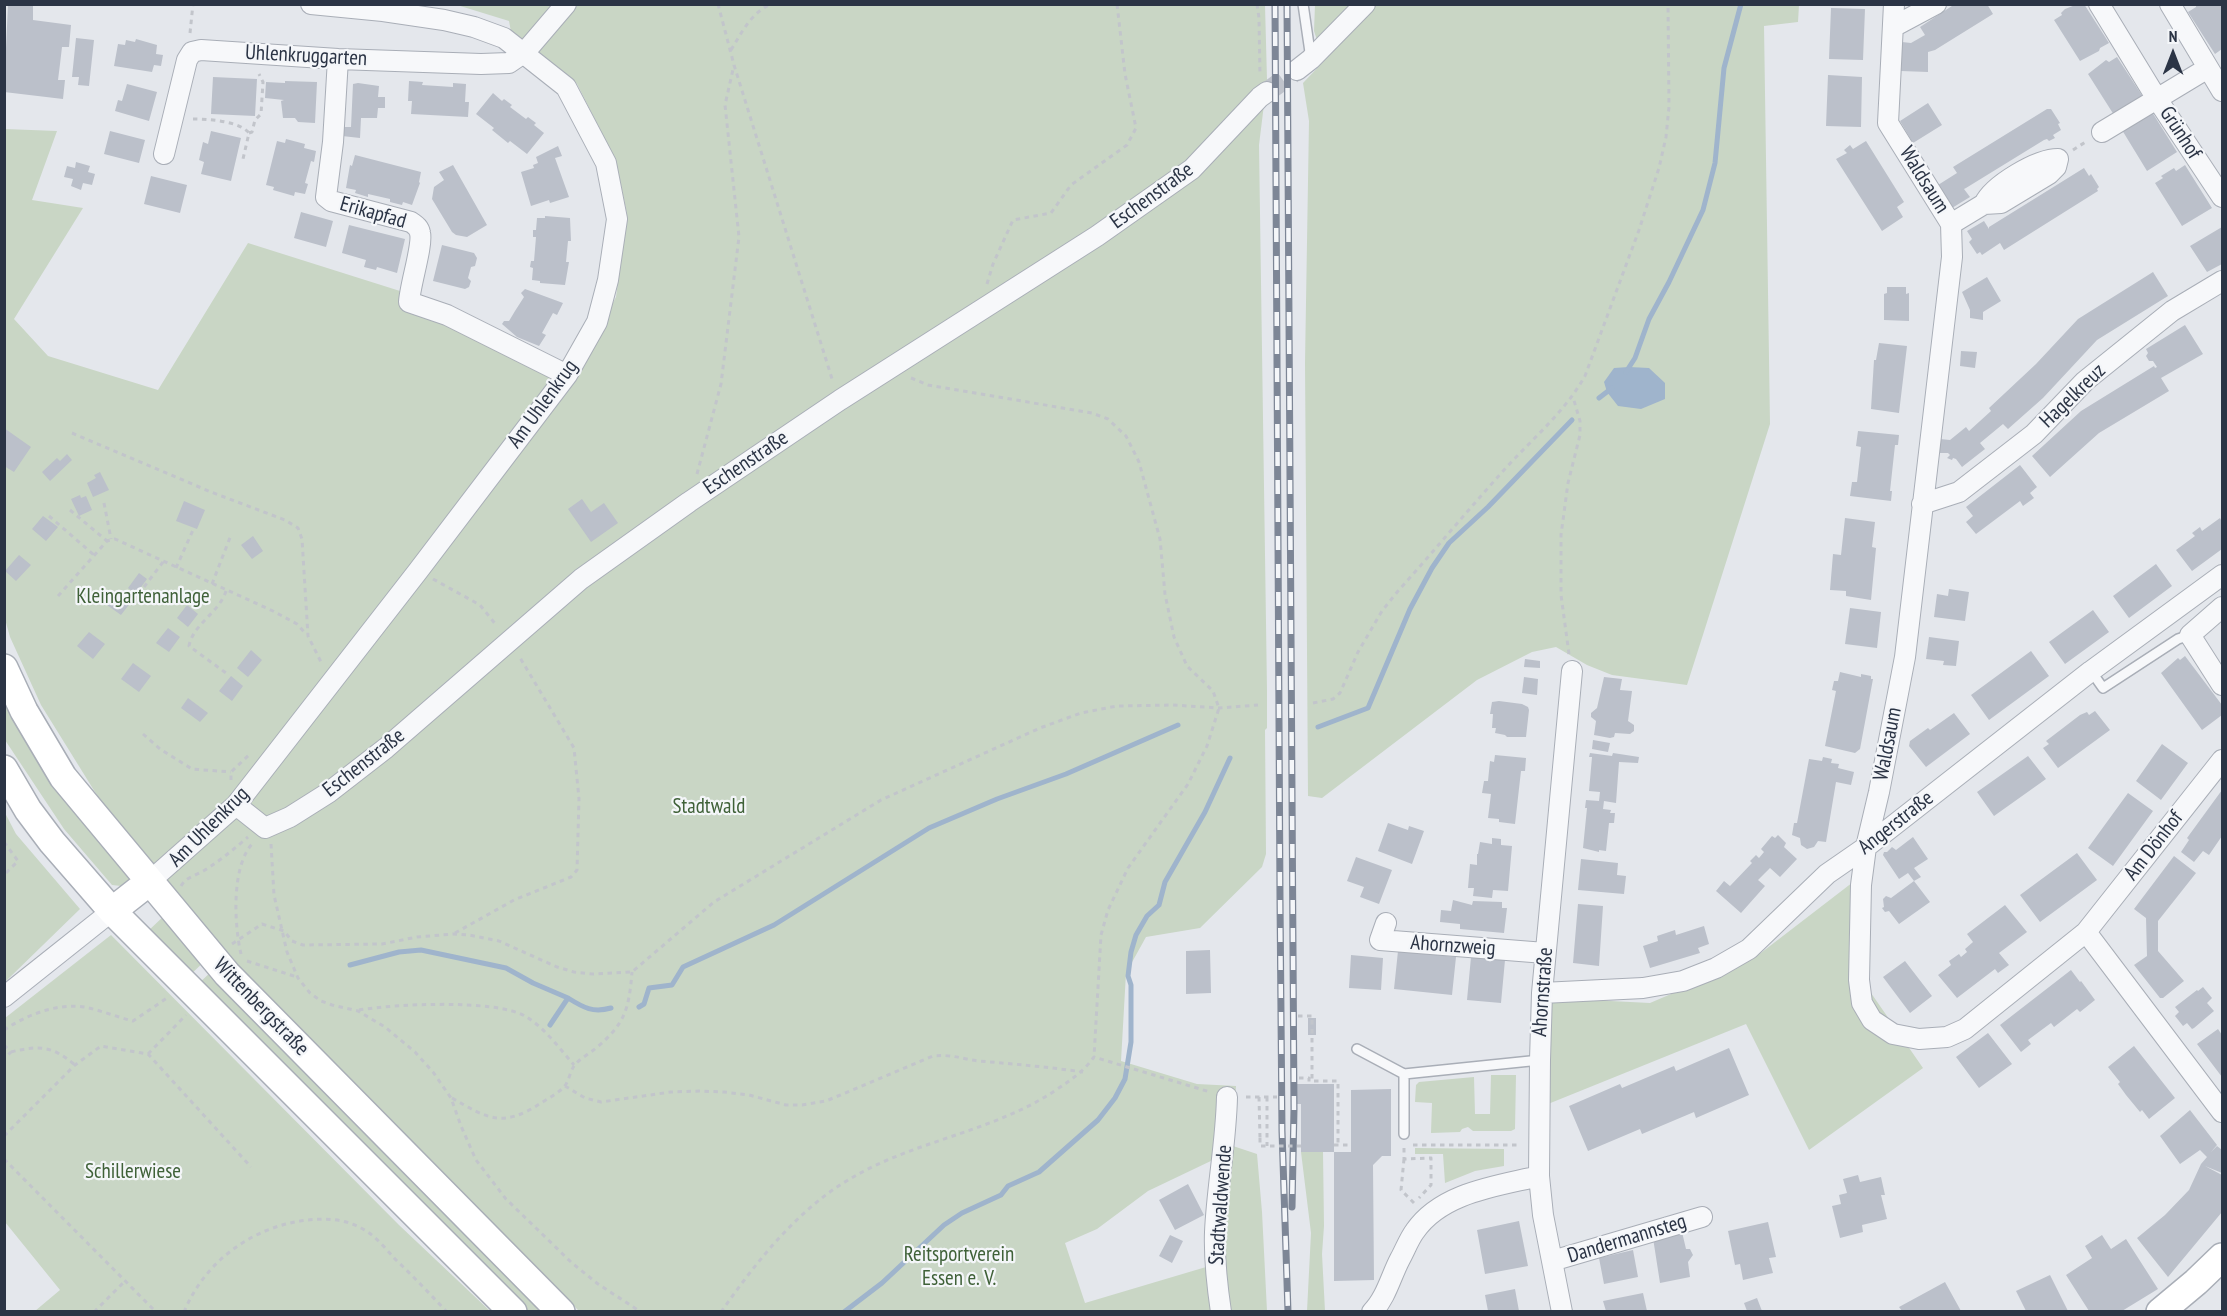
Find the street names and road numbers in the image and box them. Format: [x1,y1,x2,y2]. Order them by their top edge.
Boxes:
street label: Uhlenkruggarten [244,40,368,72]
street label: Grünhof [2154,102,2206,164]
street label: Waldsaum [1894,142,1954,218]
street label: Eschenstraße [1105,157,1199,235]
street label: Erikapfad [337,192,409,234]
street label: Am Uhlenkrug [503,355,583,453]
street label: Hagelkreuz [2035,359,2111,433]
street label: Eschenstraße [699,426,793,500]
street label: Waldsaum [1869,705,1907,783]
street label: Eschenstraße [318,723,410,803]
street label: Am Uhlenkrug [164,782,254,872]
street label: Angerstraße [1853,786,1939,860]
street label: Am Dönhof [2119,806,2189,886]
street label: Ahornzweig [1410,930,1496,962]
street label: Ahornstraße [1527,947,1559,1037]
street label: Wittenbergstraße [208,953,314,1061]
street label: Stadtwaldwende [1204,1144,1238,1266]
street label: Dandermannsteg [1565,1209,1689,1269]

